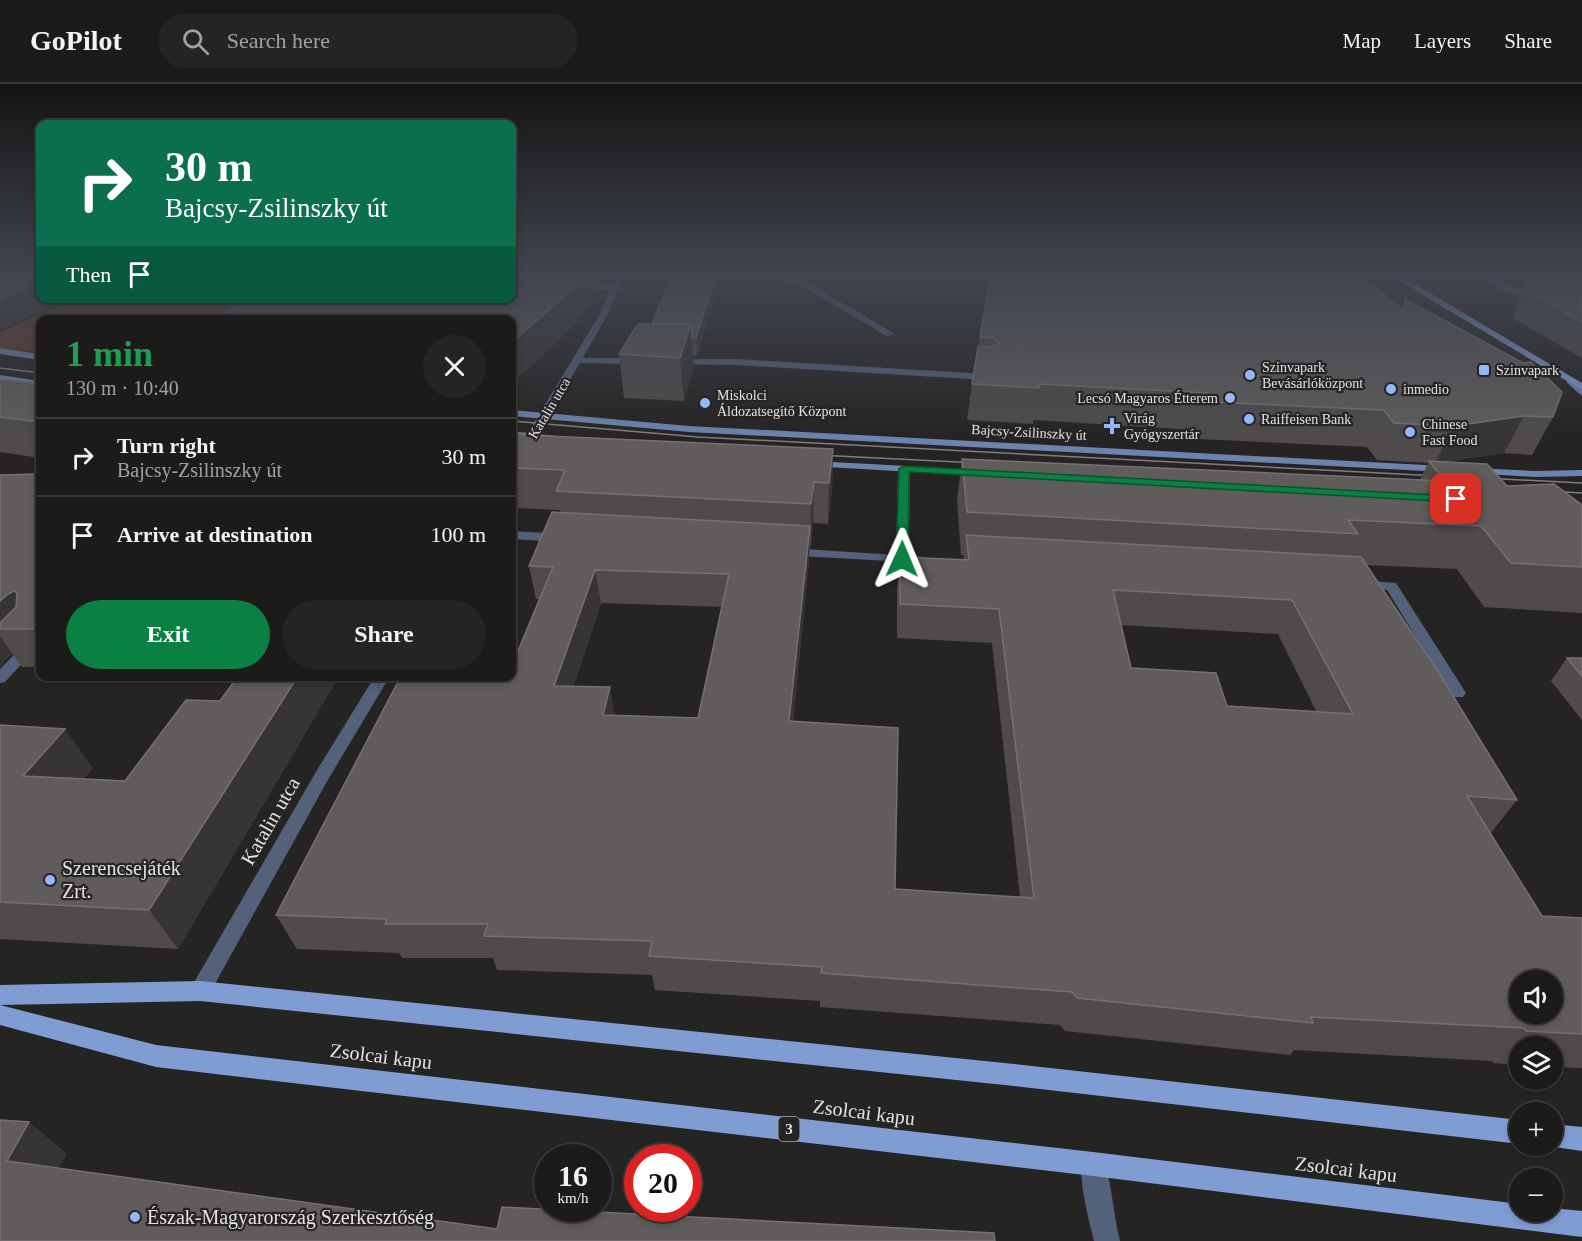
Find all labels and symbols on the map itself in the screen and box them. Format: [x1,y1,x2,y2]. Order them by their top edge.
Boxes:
place label: Szinvapark Bevásárlóközpont [1262,360,1363,391]
marker: Szinvapark [1477,363,1491,377]
place label: Szinvapark [1496,363,1559,378]
marker: Szinvapark Bevásárlóközpont [1243,368,1257,382]
street label: Katalin utca [525,375,574,441]
marker: inmedio [1384,382,1398,396]
place label: inmedio [1403,382,1449,397]
place label: Miskolci Áldozatsegítő Központ [717,388,847,419]
place label: Lecsó Magyaros Étterem [1077,390,1218,406]
marker: Lecsó Magyaros Étterem [1223,391,1237,405]
marker: Miskolci Áldozatsegítő Központ [698,396,712,410]
place label: Virág Gyógyszertár [1124,411,1200,442]
marker: Raiffeisen Bank [1242,412,1256,426]
place label: Raiffeisen Bank [1261,412,1351,427]
place label: Chinese Fast Food [1422,417,1478,448]
marker: Virág Gyógyszertár [1105,419,1119,433]
street label: Bajcsy-Zsilinszky út [971,422,1087,443]
marker: Chinese Fast Food [1403,425,1417,439]
pin [1430,473,1481,524]
position arrow [870,527,934,591]
street label: Katalin utca [236,773,304,869]
place label: Szerencsejáték Zrt. [62,857,181,902]
marker: Szerencsejáték Zrt. [43,873,57,887]
street label: Zsolcai kapu [329,1039,433,1074]
street label: Zsolcai kapu [812,1095,916,1130]
road number: 3 [778,1117,800,1141]
speed limit sign: 20 [624,1144,702,1222]
street label: Zsolcai kapu [1294,1152,1398,1187]
place label: Észak-Magyarország Szerkesztőség [147,1206,434,1229]
marker: Észak-Magyarország Szerkesztőség [128,1210,142,1224]

